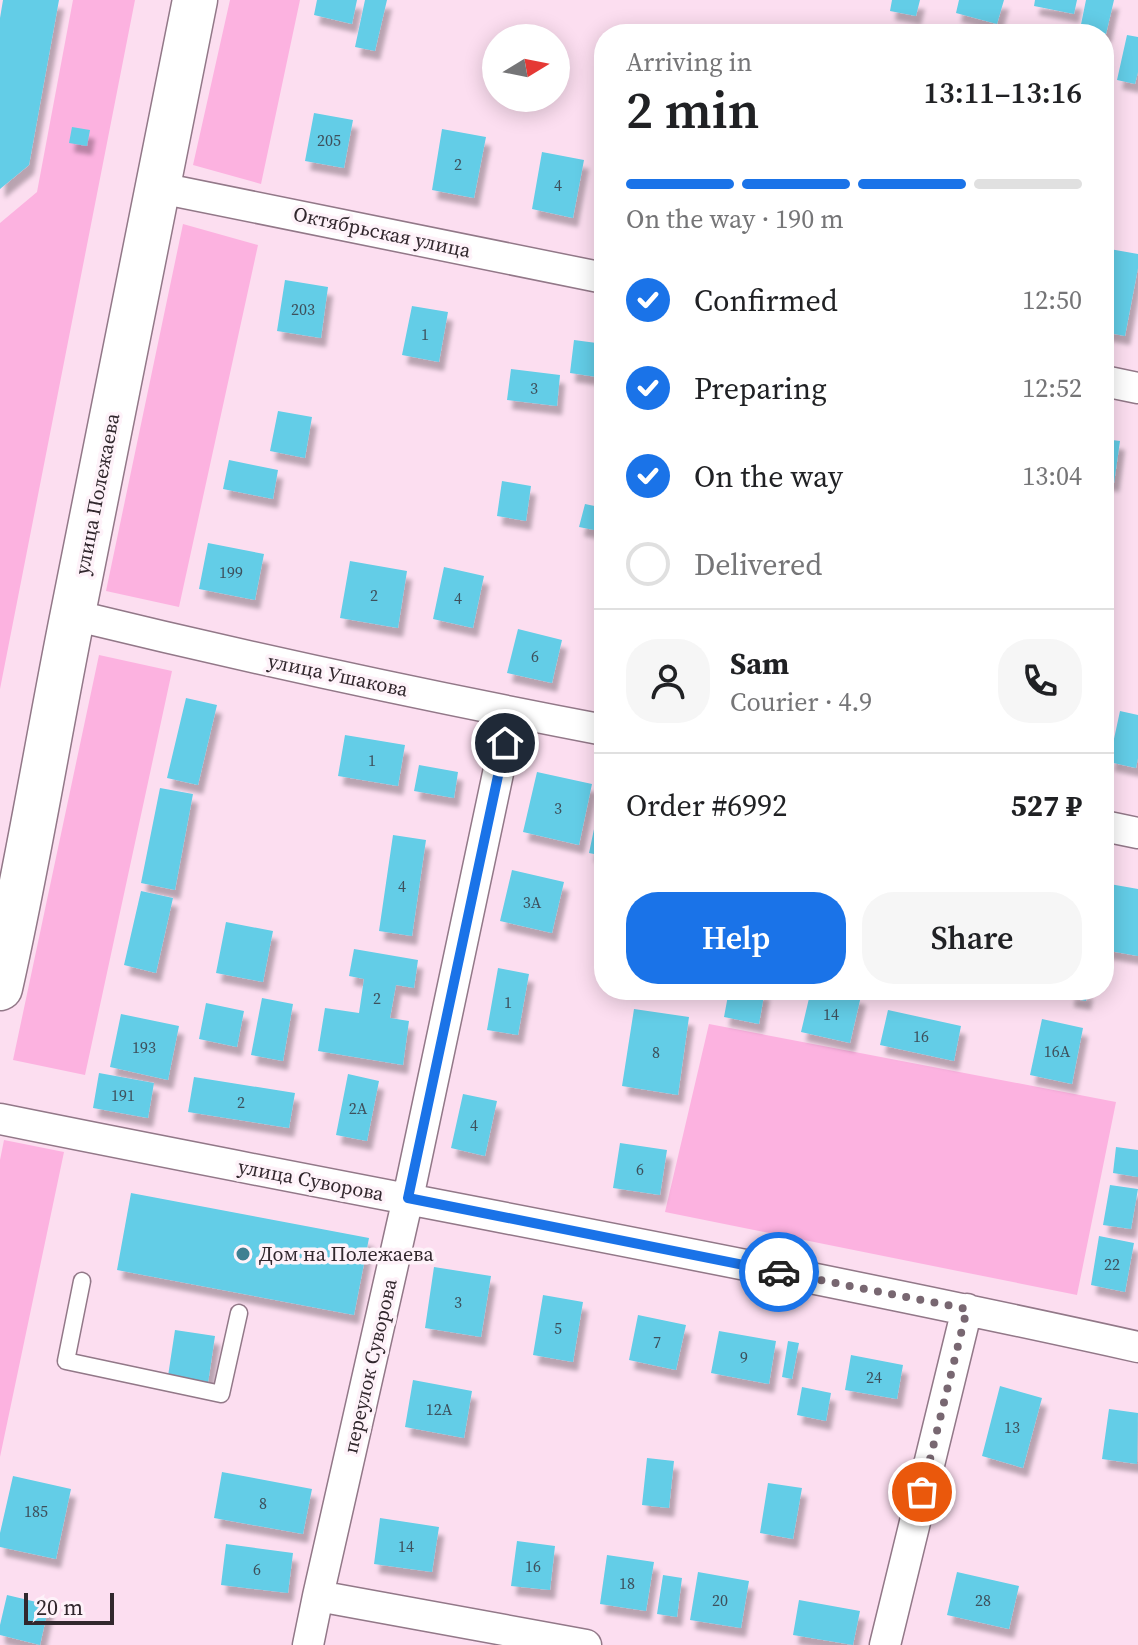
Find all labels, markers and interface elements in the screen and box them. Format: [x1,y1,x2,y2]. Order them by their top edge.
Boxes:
north arrow [482,24,570,112]
map controls [482,24,570,112]
text: Arriving in [626,44,752,80]
text: 13:11–13:16 [923,72,1082,113]
text: 2 min [626,74,759,145]
house number: 205 [317,129,341,151]
house number: 2 [454,153,462,175]
house number: 4 [554,174,562,196]
street label: Октябрьская улица [291,200,474,265]
text: On the way · 190 m [626,201,844,237]
icon: check [626,278,670,322]
text: Confirmed [694,280,838,321]
text: 12:50 [1022,282,1082,318]
house number: 203 [291,298,315,320]
house number: 1 [421,323,429,345]
icon: check [626,366,670,410]
text: Preparing [694,368,827,409]
text: 12:52 [1022,370,1082,406]
house number: 3 [530,377,538,399]
street label: улица Полежаева [68,410,127,577]
icon: check [626,454,670,498]
text: On the way [694,456,843,497]
text: 13:04 [1022,458,1082,494]
text: Delivered [694,544,822,585]
house number: 199 [219,561,243,583]
house number: 2 [370,584,378,606]
house number: 4 [454,587,462,609]
button: person [626,639,710,723]
button: phone [998,639,1082,723]
text: Sam [730,643,789,684]
house number: 6 [531,645,539,667]
street label: улица Ушакова [265,646,411,704]
text: Courier · 4.9 [730,684,872,720]
pin [471,709,539,777]
icon: home [483,721,527,765]
house number: 1 [368,749,376,771]
text: Order #6992 [626,785,787,826]
text: 527 ₽ [1011,785,1082,826]
house number: 3 [554,797,562,819]
house number: 4 [398,875,406,897]
house number: 3А [523,891,542,913]
button: Help [626,892,846,984]
button: Share [862,892,1082,984]
house number: 2 [373,987,381,1009]
house number: 1 [504,991,512,1013]
house number: 14 [823,1003,839,1025]
house number: 16 [913,1025,929,1047]
house number: 193 [132,1036,156,1058]
house number: 16А [1044,1040,1071,1062]
house number: 8 [652,1041,660,1063]
house number: 191 [111,1084,135,1106]
house number: 2 [237,1091,245,1113]
house number: 2А [349,1097,368,1119]
house number: 4 [470,1114,478,1136]
street label: улица Суворова [236,1152,387,1208]
house number: 6 [636,1158,644,1180]
courier [739,1232,819,1312]
place label: Дом на Полежаева [259,1240,434,1268]
marker: Дом на Полежаева [234,1245,252,1263]
icon: car [757,1250,801,1294]
house number: 22 [1104,1253,1120,1275]
street label: переулок Суворова [336,1275,404,1456]
house number: 3 [454,1291,462,1313]
house number: 5 [554,1317,562,1339]
house number: 7 [653,1331,661,1353]
house number: 9 [740,1346,748,1368]
house number: 24 [866,1366,882,1388]
house number: 12А [426,1398,453,1420]
house number: 13 [1004,1416,1020,1438]
pin [888,1458,956,1526]
icon: bag [900,1470,944,1514]
house number: 8 [259,1492,267,1514]
house number: 185 [24,1500,48,1522]
house number: 14 [398,1535,414,1557]
house number: 16 [525,1555,541,1577]
house number: 6 [253,1558,261,1580]
house number: 18 [619,1572,635,1594]
scale bar [24,1589,114,1625]
house number: 20 [712,1589,728,1611]
house number: 28 [975,1589,991,1611]
text: 20 m [36,1592,83,1622]

